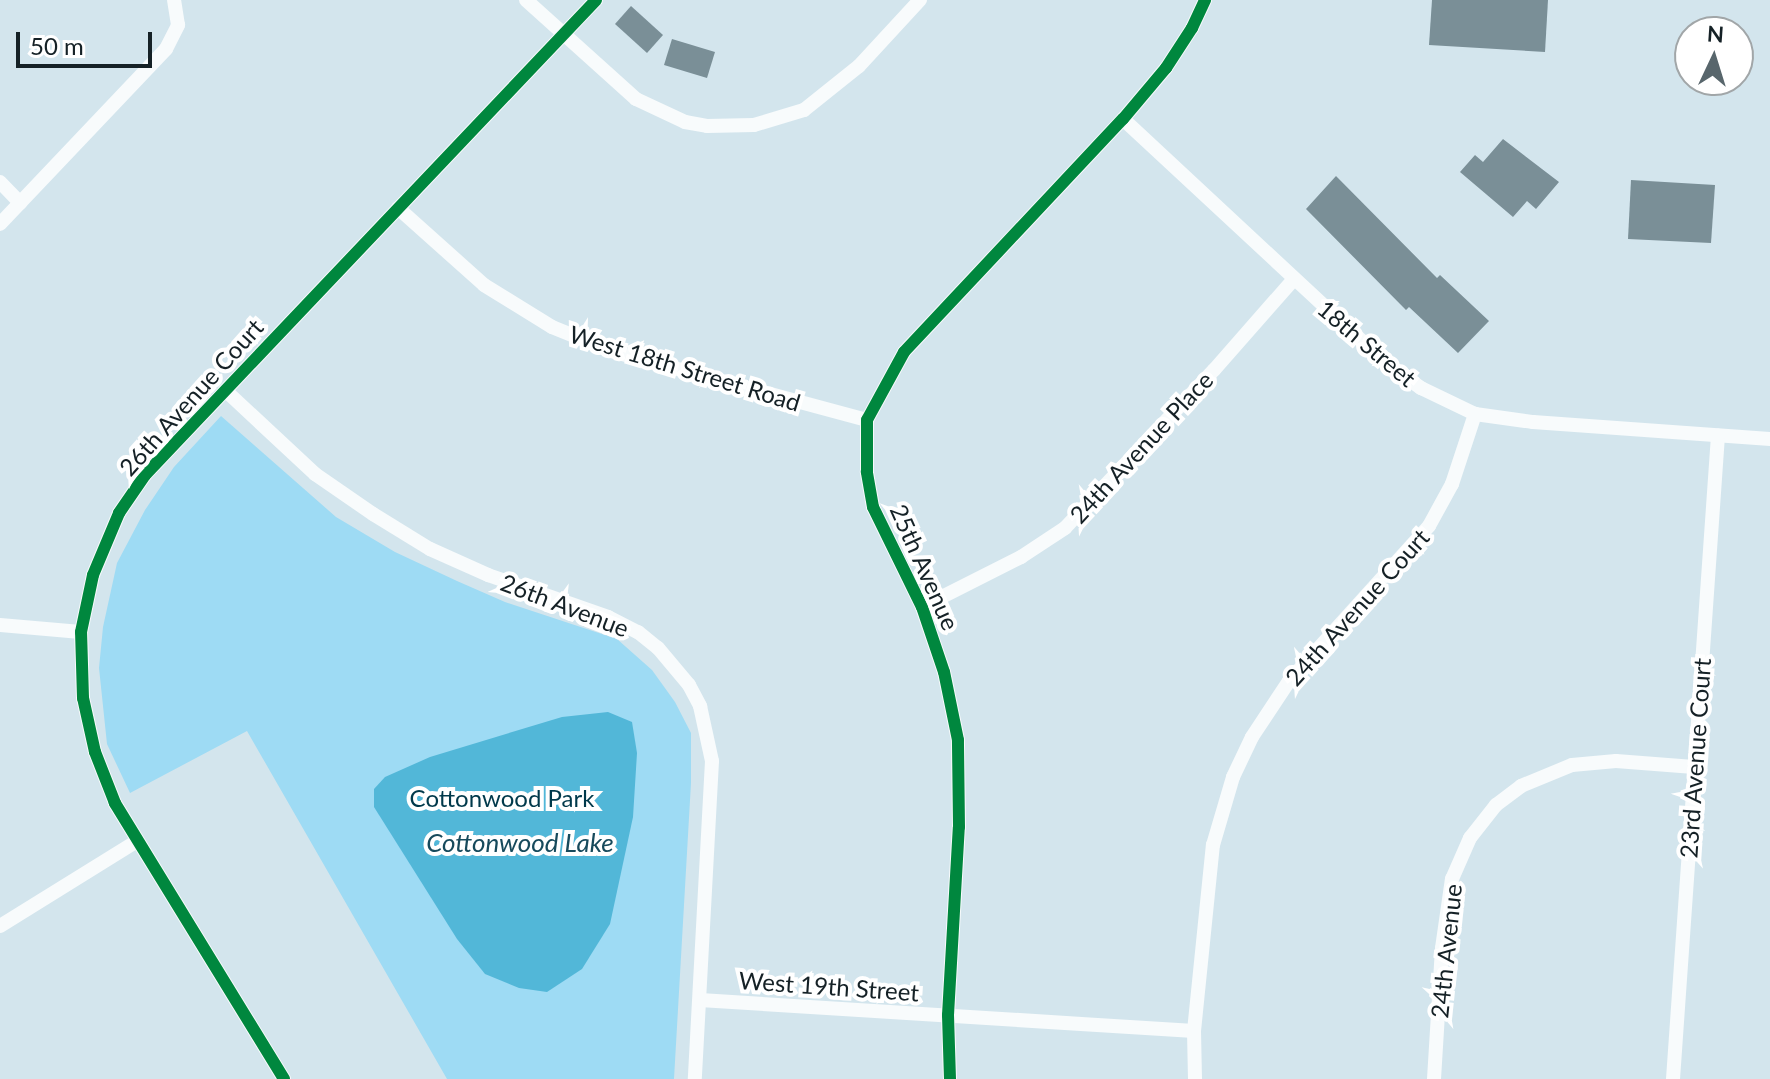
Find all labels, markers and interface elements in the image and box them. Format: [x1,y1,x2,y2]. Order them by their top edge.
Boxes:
scale bar [20,16,156,66]
north arrow [1674,16,1754,96]
text: N [1706,19,1725,48]
text: 50 m [30,31,84,60]
street label: 18th Street [1312,294,1422,392]
street label: 26th Avenue Court [113,312,269,482]
street label: West 18th Street Road [566,319,804,417]
street label: 24th Avenue Place [1063,365,1219,529]
street label: 25th Avenue [884,499,966,635]
street label: 24th Avenue Court [1279,522,1435,692]
street label: 26th Avenue [497,567,633,643]
street label: 23rd Avenue Court [1674,657,1716,859]
park label: Cottonwood Park [410,784,594,812]
water label: Cottonwood Lake [426,827,614,859]
street label: 24th Avenue [1425,882,1467,1020]
street label: West 19th Street [738,965,920,1007]

